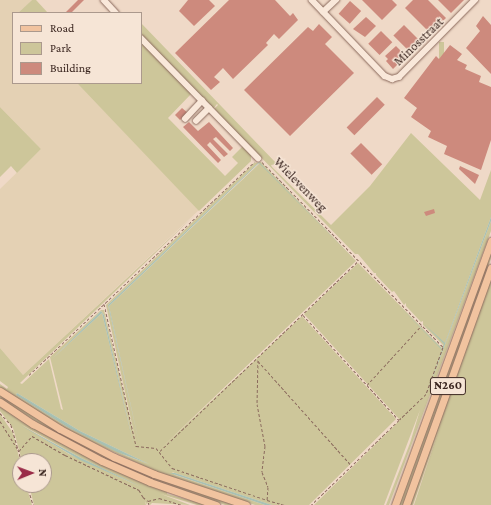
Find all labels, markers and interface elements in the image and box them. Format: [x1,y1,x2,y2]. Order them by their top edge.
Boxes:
legend [12,12,142,84]
street label: Minosstraat [391,15,447,69]
text: Road [50,21,74,35]
text: Park [50,41,71,55]
text: Building [50,61,91,75]
street label: Wielevenweg [270,154,330,216]
road number: N260 [429,376,467,396]
north arrow [12,453,52,493]
text: N [37,469,49,477]

